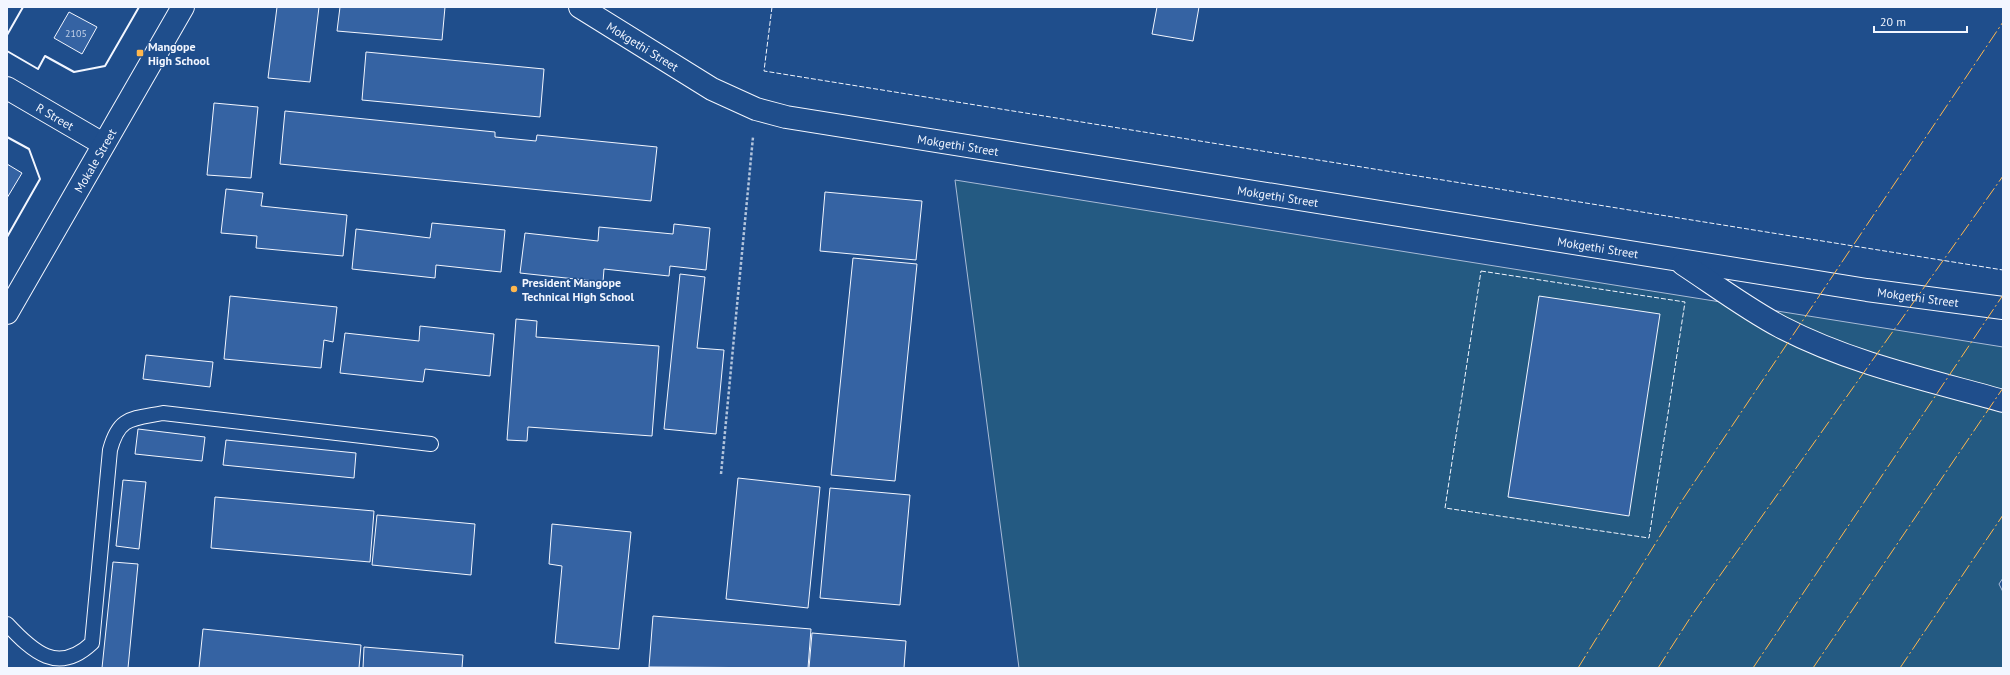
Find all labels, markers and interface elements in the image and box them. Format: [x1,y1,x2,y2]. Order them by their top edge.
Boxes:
scale bar [1874,8,1967,34]
text: 20 m [1880,14,1906,29]
street label: Mokgethi Street [604,18,682,74]
house number: 2105 [65,27,87,40]
place label: Mangope High School [148,39,210,68]
marker: Mangope High School [135,48,145,58]
street label: R Street [34,99,77,133]
street label: Mokale Street [71,126,119,195]
street label: Mokgethi Street [916,131,1000,158]
street label: Mokgethi Street [1236,182,1320,210]
street label: Mokgethi Street [1556,233,1640,261]
place label: President Mangope Technical High School [522,275,635,304]
marker: President Mangope Technical High School [509,284,519,294]
street label: Mokgethi Street [1876,284,1960,310]

